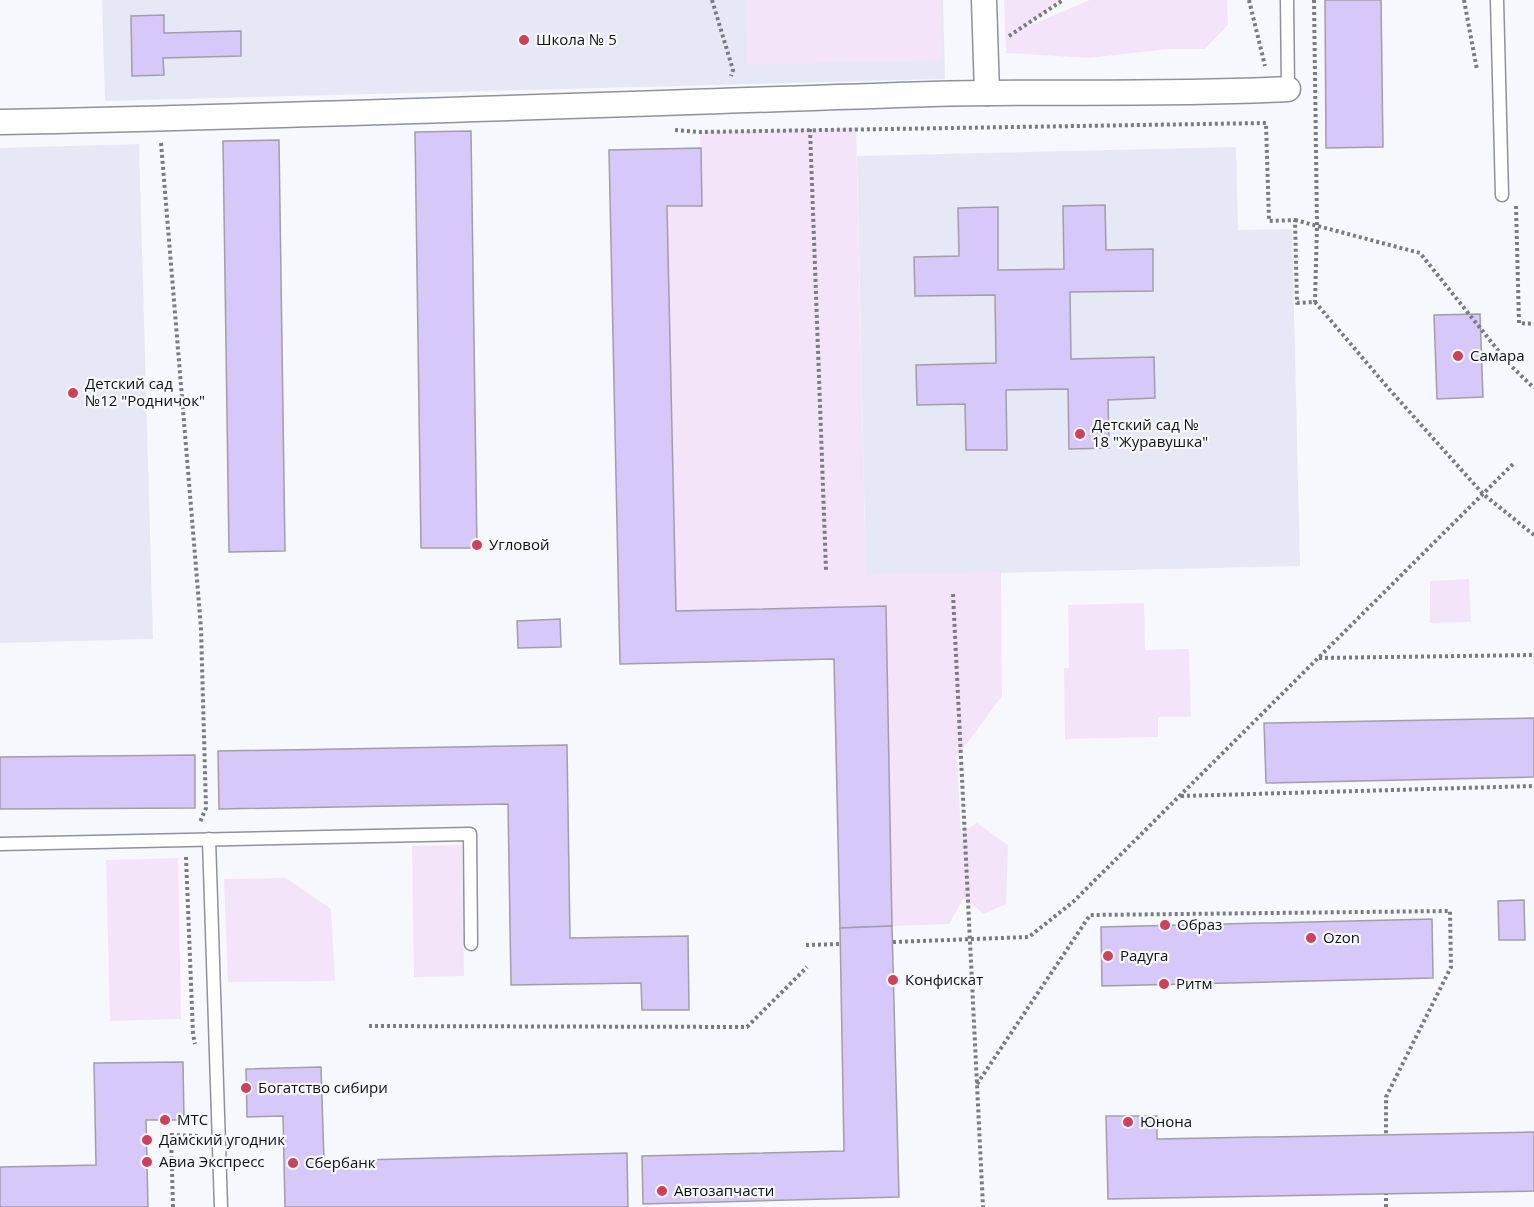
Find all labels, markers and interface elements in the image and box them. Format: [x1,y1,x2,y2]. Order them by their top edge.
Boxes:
place label: Школа № 5 [536,29,617,49]
marker: Школа № 5 [517,33,531,47]
place label: Самара [1470,345,1525,365]
marker: Самара [1451,349,1465,363]
place label: Детский сад №12 "Родничок" [85,373,205,410]
marker: Детский сад №12 "Родничок" [66,386,80,400]
place label: Детский сад № 18 "Журавушка" [1092,414,1208,451]
marker: Детский сад № 18 "Журавушка" [1073,427,1087,441]
place label: Угловой [489,534,550,554]
marker: Угловой [470,538,484,552]
place label: Образ [1177,914,1222,934]
marker: Образ [1158,918,1172,932]
place label: Ozon [1323,927,1360,947]
marker: Ozon [1304,931,1318,945]
place label: Радуга [1120,945,1168,965]
marker: Радуга [1101,949,1115,963]
place label: Конфискат [905,969,983,989]
marker: Конфискат [886,973,900,987]
place label: Ритм [1176,973,1213,993]
marker: Ритм [1157,977,1171,991]
place label: Богатство сибири [258,1077,388,1097]
marker: Богатство сибири [239,1081,253,1095]
place label: МТС [177,1109,208,1129]
place label: Юнона [1140,1111,1192,1131]
marker: МТС [158,1113,172,1127]
marker: Юнона [1121,1115,1135,1129]
place label: Дамский угодник [159,1129,285,1149]
marker: Дамский угодник [140,1133,154,1147]
place label: Авиа Экспресс [159,1151,265,1171]
place label: Сбербанк [305,1152,376,1172]
marker: Авиа Экспресс [140,1155,154,1169]
marker: Сбербанк [286,1156,300,1170]
place label: Автозапчасти [674,1180,774,1200]
marker: Автозапчасти [655,1184,669,1198]

